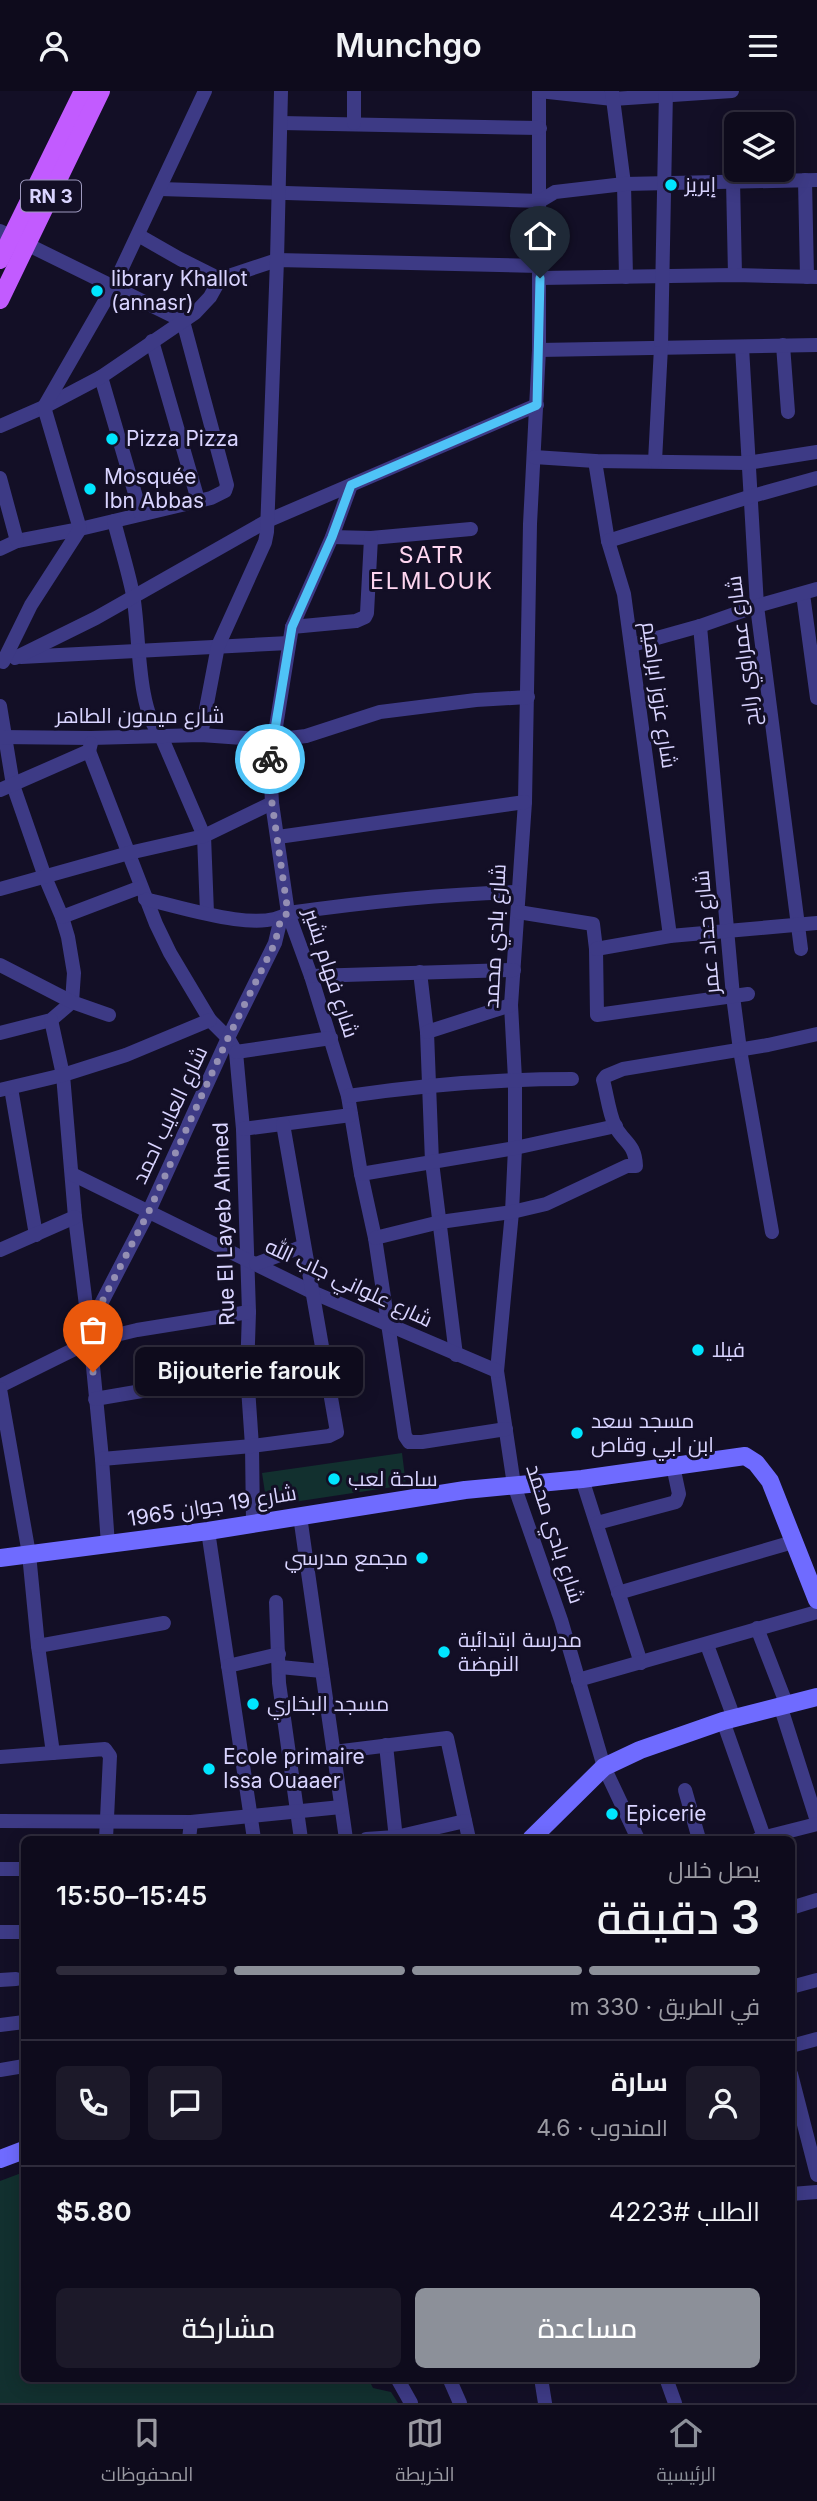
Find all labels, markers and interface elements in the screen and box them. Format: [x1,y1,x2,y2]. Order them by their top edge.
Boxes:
text: Munchgo [335,26,482,65]
icon: person [35,27,73,65]
icon: menu [744,27,782,65]
map controls [724,112,794,182]
button: layers [724,112,794,182]
place label: إبريز [684,172,716,198]
marker: إبريز [663,177,679,193]
road number: RN 3 [21,181,81,211]
pin [510,206,570,278]
icon: home [521,217,559,255]
place label: library Khallot (annasr) [111,266,248,315]
marker: library Khallot (annasr) [89,283,105,299]
place label: Pizza Pizza [126,426,239,451]
marker: Pizza Pizza [104,431,120,447]
place label: Mosquée Ibn Abbas [104,464,204,513]
marker: Mosquée Ibn Abbas [82,481,98,497]
district label: SATR ELMLOUK [370,541,494,595]
street label: شارع عمراوي رابح [721,574,768,728]
street label: شارع عزوز ابراهيم [635,620,682,770]
street label: شارع ميمون الطاهر [55,703,224,730]
courier [235,724,305,794]
icon: bike [251,740,289,778]
street label: شارع بادي محمد [478,863,515,1009]
street label: شارع حداد عمر [689,869,726,996]
street label: شارع فهام بشير [297,904,364,1041]
street label: شارع العايب احمد [127,1042,214,1188]
street label: Rue El Layeb Ahmed [207,1122,240,1326]
street label: شارع علواني جاب الله [260,1232,437,1336]
pin [63,1300,123,1372]
icon: bag [74,1311,112,1349]
place label: فيلا [712,1337,745,1362]
marker: فيلا [690,1342,706,1358]
callout: Bijouterie farouk [135,1347,362,1397]
text: Bijouterie farouk [157,1357,341,1385]
place label: مسجد سعد ابن ابي وقاص [591,1408,714,1461]
marker: مسجد سعد ابن ابي وقاص [569,1425,585,1441]
street label: شارع بادي محمد [517,1461,590,1608]
place label: ساحة لعب [348,1466,438,1491]
marker: ساحة لعب [326,1471,342,1487]
street label: شارع 19 جوان 1965 [126,1480,299,1533]
place label: مجمع مدرسي [284,1545,408,1573]
marker: مجمع مدرسي [414,1550,430,1566]
place label: مدرسة ابتدائية النهضة [458,1627,582,1677]
marker: مدرسة ابتدائية النهضة [436,1644,452,1660]
place label: مسجد البخاري [267,1691,389,1720]
marker: مسجد البخاري [245,1696,261,1712]
place label: Ecole primaire Issa Ouaaer [223,1744,365,1793]
marker: Ecole primaire Issa Ouaaer [201,1761,217,1777]
place label: Epicerie [626,1801,706,1826]
marker: Epicerie [604,1806,620,1822]
text: يصل خلال [668,1856,760,1884]
text: 15:45–15:50 [56,1880,207,1911]
text: 3 دقيقة [597,1889,760,1945]
text: في الطريق · 330 m [569,1993,760,2021]
button: phone [56,2066,130,2140]
button: chat [148,2066,222,2140]
text: سارة [611,2066,668,2097]
button: person [686,2066,760,2140]
text: المندوب · 4.6 [536,2114,668,2142]
text: $5.80 [56,2196,131,2227]
text: الطلب #4223 [609,2196,760,2227]
button: مشاركة [56,2288,401,2368]
button: مساعدة [415,2288,760,2368]
tab: المحفوظات [101,2414,193,2492]
tab: الخريطة [395,2414,455,2492]
tab: الرئيسية [656,2414,716,2492]

